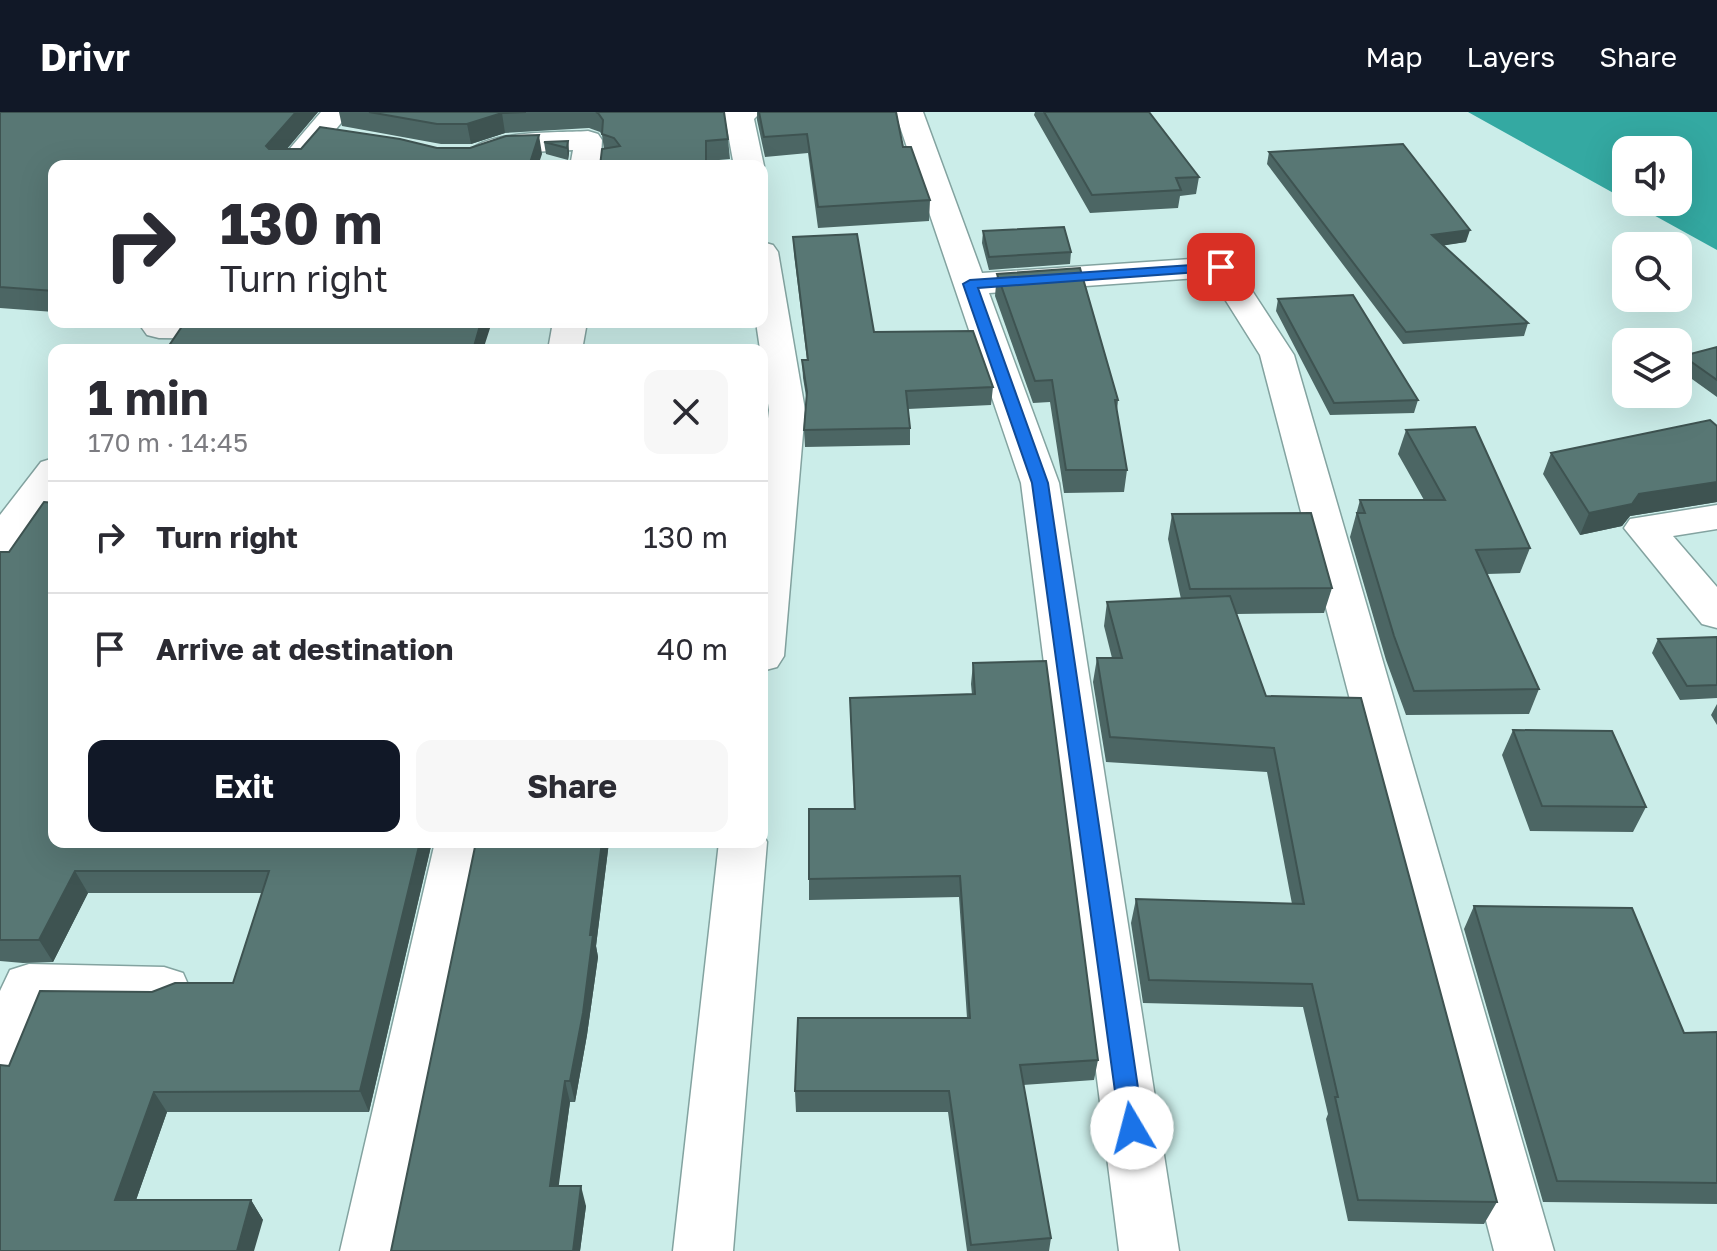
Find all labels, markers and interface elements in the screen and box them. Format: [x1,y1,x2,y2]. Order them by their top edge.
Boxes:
text: Drivr [40,34,130,79]
text: Map [1365,40,1423,73]
text: Layers [1467,40,1555,73]
text: Share [1599,40,1677,73]
map controls [1612,136,1692,408]
button: sound [1612,136,1692,216]
text: 130 m [220,189,382,256]
icon: right [88,192,192,296]
button: search [1612,232,1692,312]
pin [1187,233,1255,301]
icon: arrive [1199,245,1243,289]
text: Turn right [220,257,388,300]
button: layers [1612,328,1692,408]
text: 1 min [88,368,209,426]
button: close [644,370,728,454]
text: 170 m · 14:45 [88,427,248,458]
icon: right [88,515,132,559]
text: Turn right [156,519,298,555]
text: 130 m [643,519,728,555]
icon: arrive [88,627,132,671]
text: Arrive at destination [156,631,453,667]
text: 40 m [657,631,728,667]
button: Exit [88,740,400,832]
button: Share [416,740,728,832]
position arrow [1090,1086,1174,1170]

